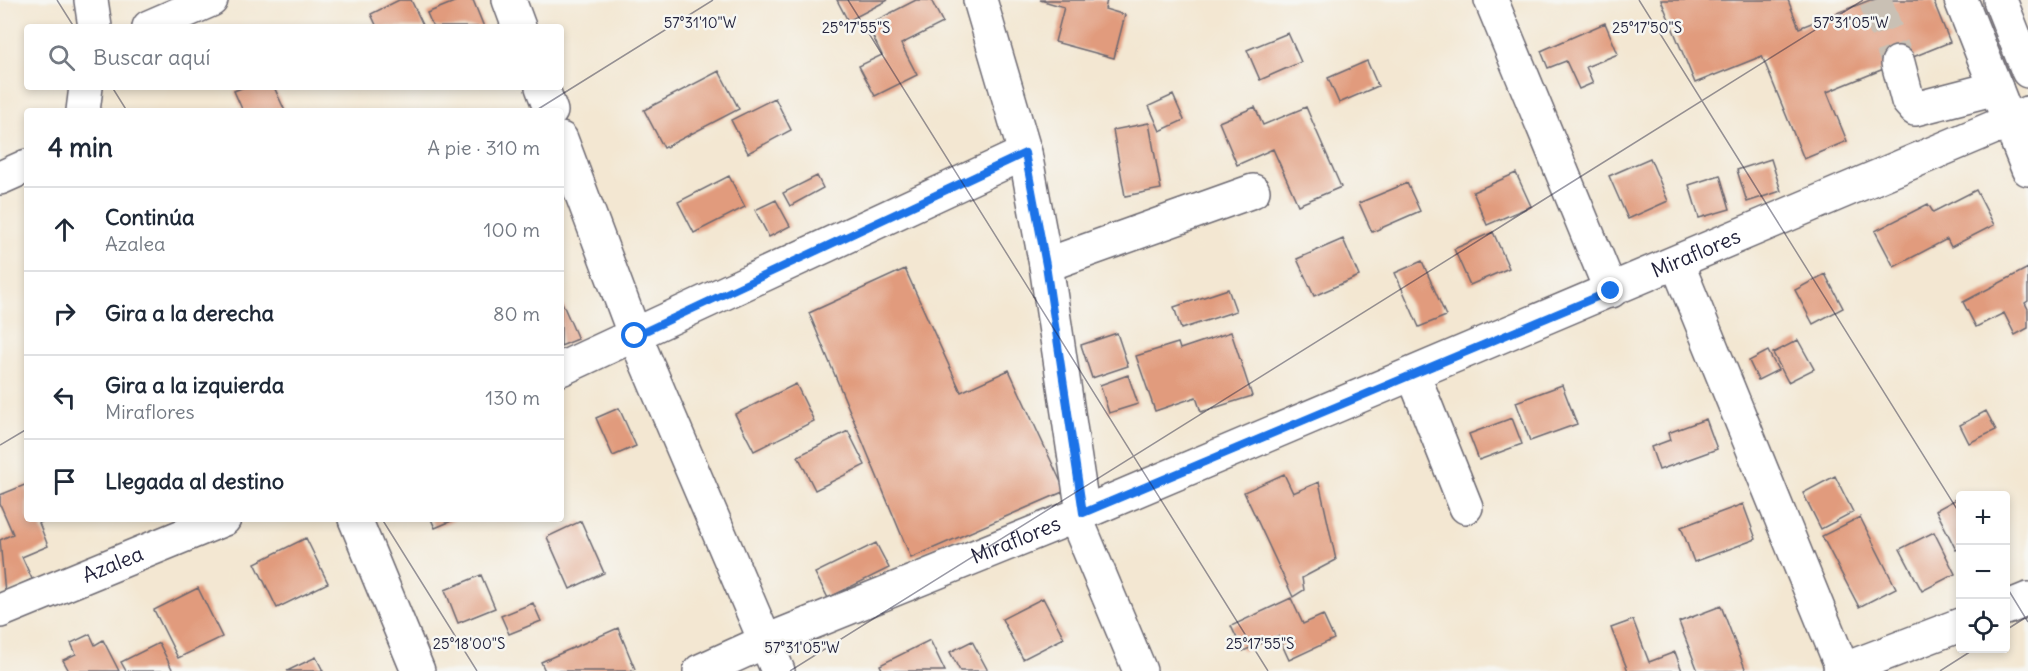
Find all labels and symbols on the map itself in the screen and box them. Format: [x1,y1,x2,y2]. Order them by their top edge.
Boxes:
text: 57°31'10"W [664,13,737,32]
text: 57°31'05"W [1813,13,1889,32]
text: 25°17'55"S [822,18,890,37]
text: 25°17'50"S [1612,18,1682,37]
street label: Miraflores [1647,222,1744,284]
route end [1597,277,1623,303]
route start [621,322,647,348]
street label: Miraflores [967,509,1064,570]
street label: Azalea [78,540,147,589]
text: 25°18'00"S [433,634,505,653]
text: 25°17'55"S [1226,634,1294,653]
text: 57°31'05"W [764,638,840,657]

